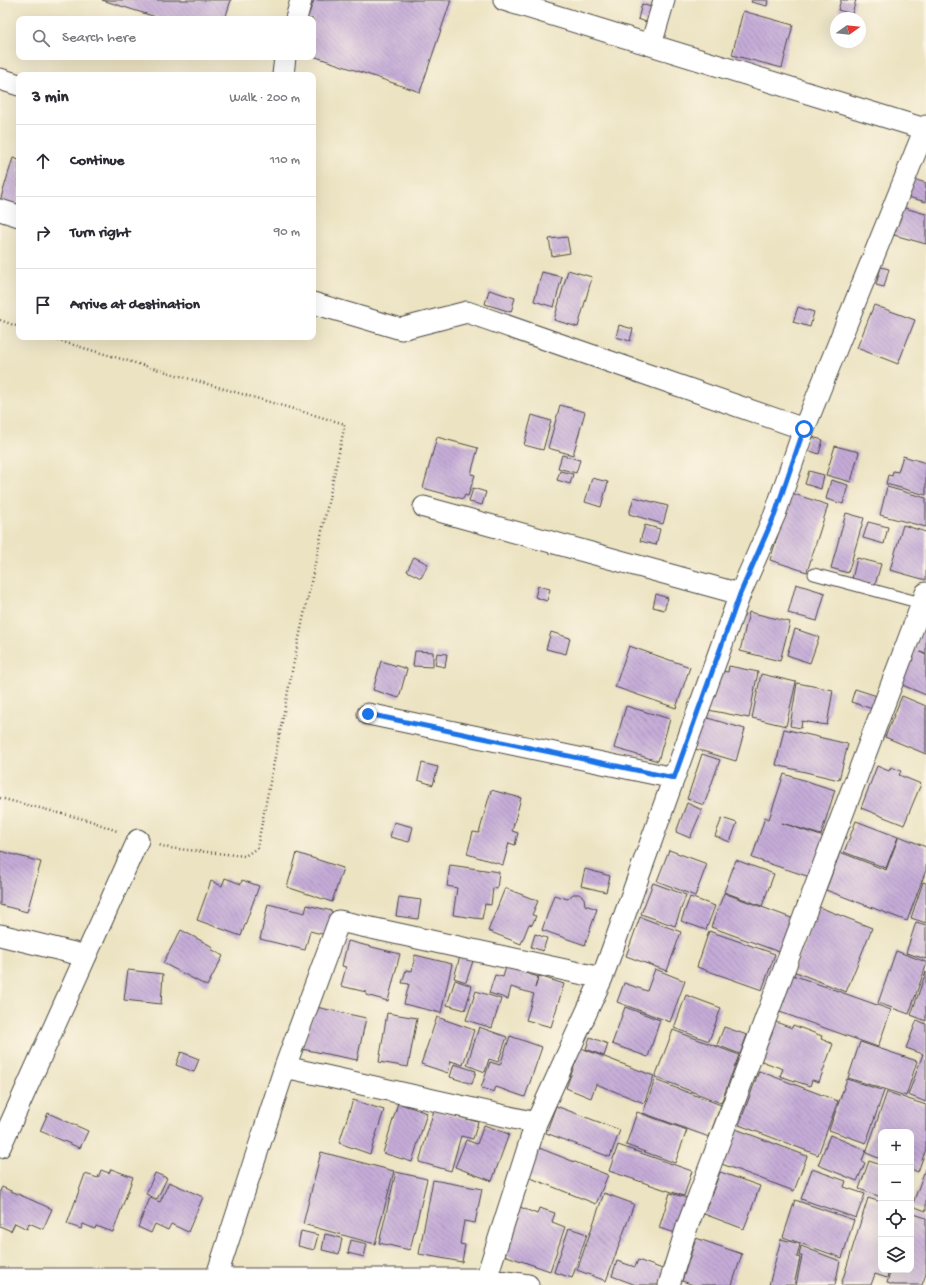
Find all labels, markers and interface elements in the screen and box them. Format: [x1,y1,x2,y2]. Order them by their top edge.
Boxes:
north arrow [830,12,866,48]
search box [16,16,316,60]
icon: search [30,27,52,49]
text: Search here [62,29,136,47]
text: 3 min [32,88,69,108]
text: Walk · 200 m [229,91,300,106]
icon: ahead [32,150,54,172]
text: Continue [70,152,124,170]
text: 110 m [270,153,300,168]
icon: right [32,222,54,244]
text: Turn right [70,224,130,242]
text: 90 m [274,225,300,240]
icon: arrive [32,294,54,316]
text: Arrive at destination [70,296,200,314]
route start [795,420,813,438]
route end [359,705,377,723]
map controls [878,1129,914,1273]
button: + [878,1129,914,1165]
button: − [878,1165,914,1201]
button: locate [878,1201,914,1237]
button: layers [878,1237,914,1273]

